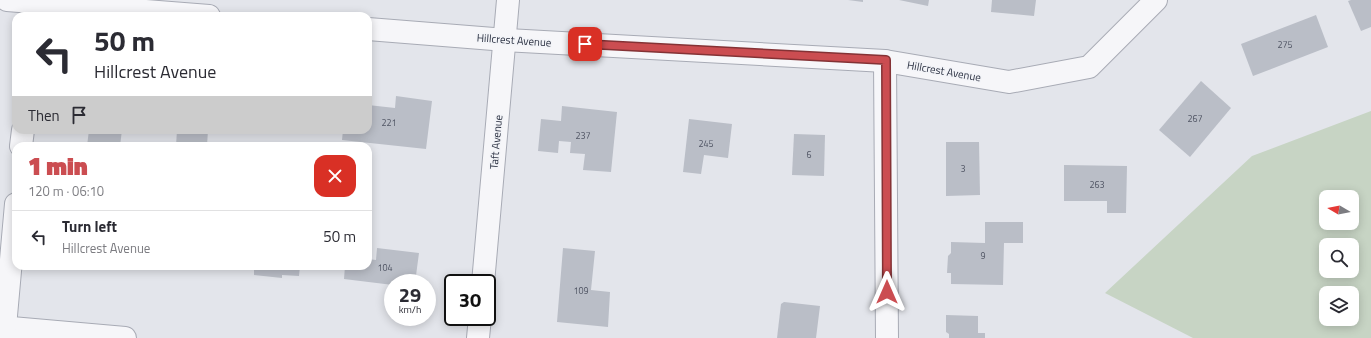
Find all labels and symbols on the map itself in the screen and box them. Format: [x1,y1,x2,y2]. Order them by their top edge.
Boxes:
pin [568,27,602,61]
street label: Hillcrest Avenue [476,29,552,51]
house number: 275 [1277,38,1293,51]
street label: Hillcrest Avenue [906,57,983,85]
house number: 267 [1187,112,1203,125]
street label: Taft Avenue [486,114,506,170]
house number: 221 [381,116,397,129]
house number: 237 [575,129,591,142]
house number: 245 [698,137,714,150]
house number: 6 [806,148,812,161]
house number: 3 [960,162,966,175]
house number: 263 [1089,178,1105,191]
north arrow [1319,190,1359,230]
house number: 9 [980,249,986,262]
house number: 104 [377,261,393,274]
position arrow [866,271,908,313]
speed limit sign: 30 [444,274,496,326]
house number: 109 [573,284,589,297]

